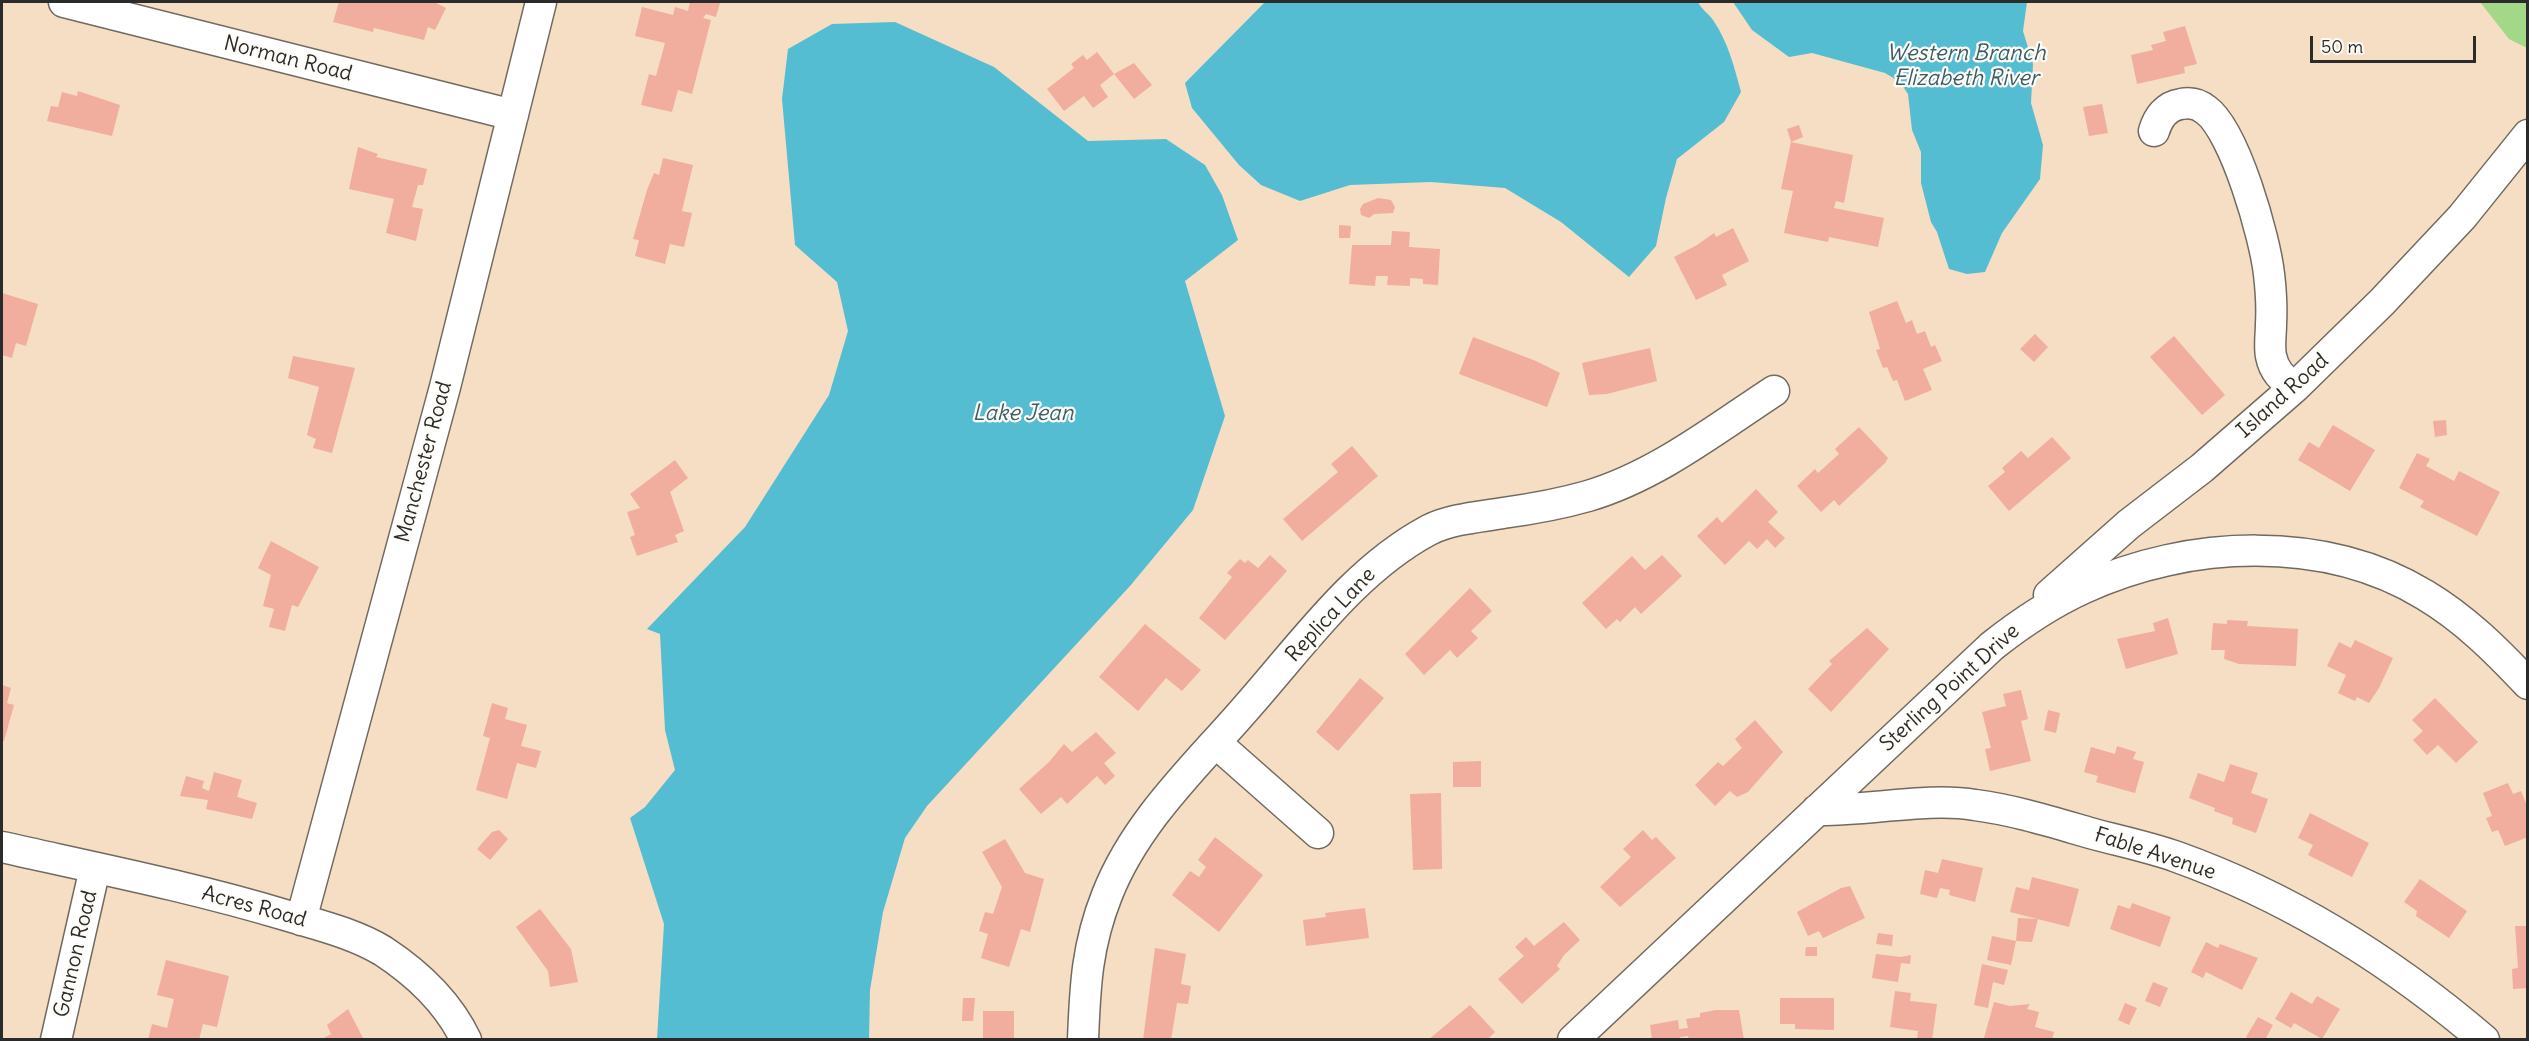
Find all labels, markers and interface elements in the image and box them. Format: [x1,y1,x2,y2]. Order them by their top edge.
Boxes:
scale bar [2313,24,2480,62]
street label: Norman Road [221,31,355,87]
text: 50 m [2321,35,2363,58]
water label: Western Branch Elizabeth River [1886,41,2046,92]
street label: Island Road [2232,348,2334,444]
street label: Manchester Road [390,379,458,545]
water label: Lake Jean [973,401,1073,427]
street label: Replica Lane [1281,563,1381,667]
street label: Sterling Point Drive [1875,619,2025,757]
street label: Fable Avenue [2091,823,2219,885]
street label: Acres Road [199,881,309,933]
street label: Gannon Road [49,888,103,1020]

